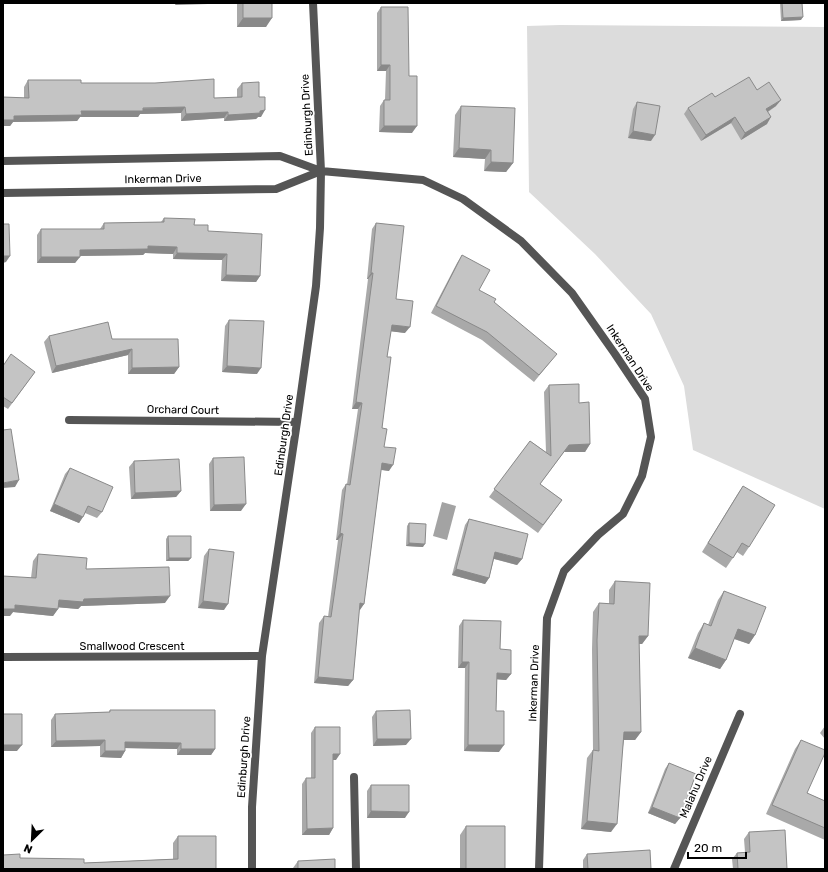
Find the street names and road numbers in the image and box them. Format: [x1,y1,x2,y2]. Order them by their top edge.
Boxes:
street label: Edinburgh Drive [298,74,316,156]
street label: Inkerman Drive [124,172,202,186]
street label: Inkerman Drive [604,322,656,394]
street label: Edinburgh Drive [272,393,296,477]
street label: Orchard Court [147,403,220,417]
street label: Smallwood Crescent [80,640,185,653]
street label: Inkerman Drive [526,644,542,722]
street label: Edinburgh Drive [235,716,253,798]
street label: Malahu Drive [677,754,715,820]

